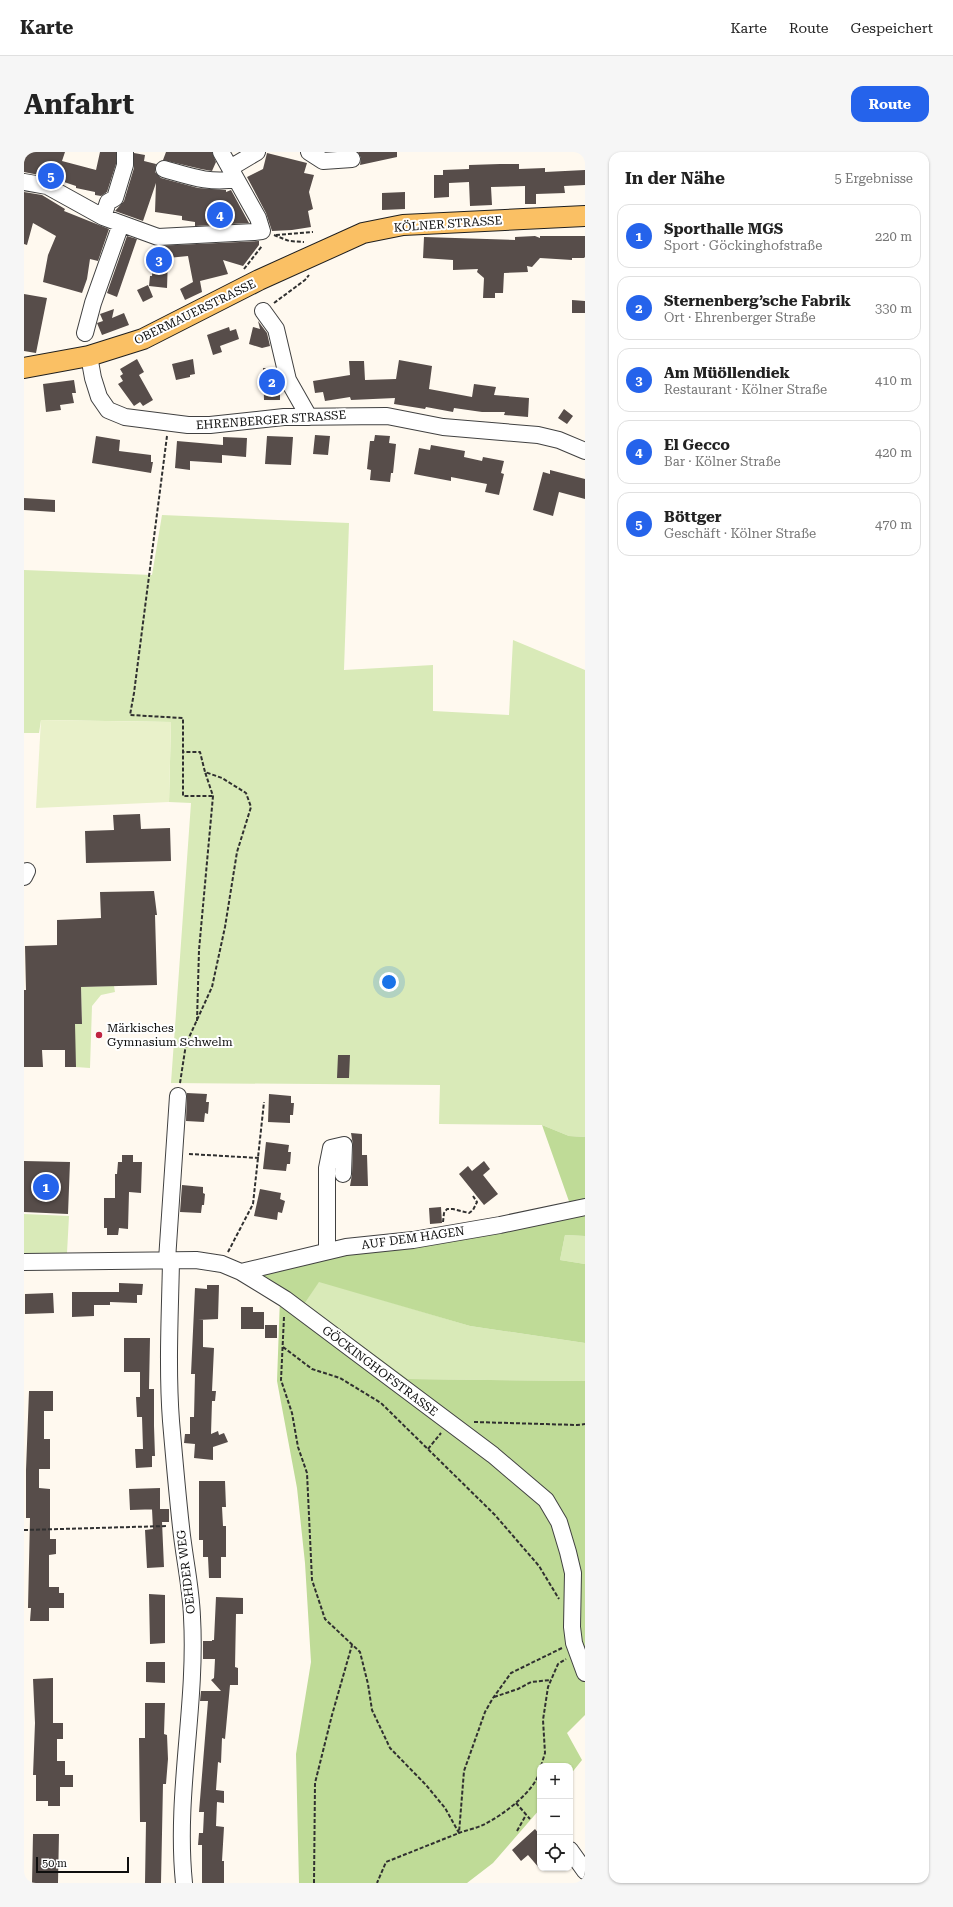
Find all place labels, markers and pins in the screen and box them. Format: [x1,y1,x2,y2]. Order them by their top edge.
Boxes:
pin: 5 [38,161,64,191]
pin: 4 [207,200,233,230]
pin: 3 [146,245,172,275]
pin: 2 [259,367,285,397]
place label: Märkisches Gymnasium Schwelm [107,1021,233,1049]
marker: Märkisches Gymnasium Schwelm [94,1030,104,1040]
pin: 1 [33,1172,59,1202]

